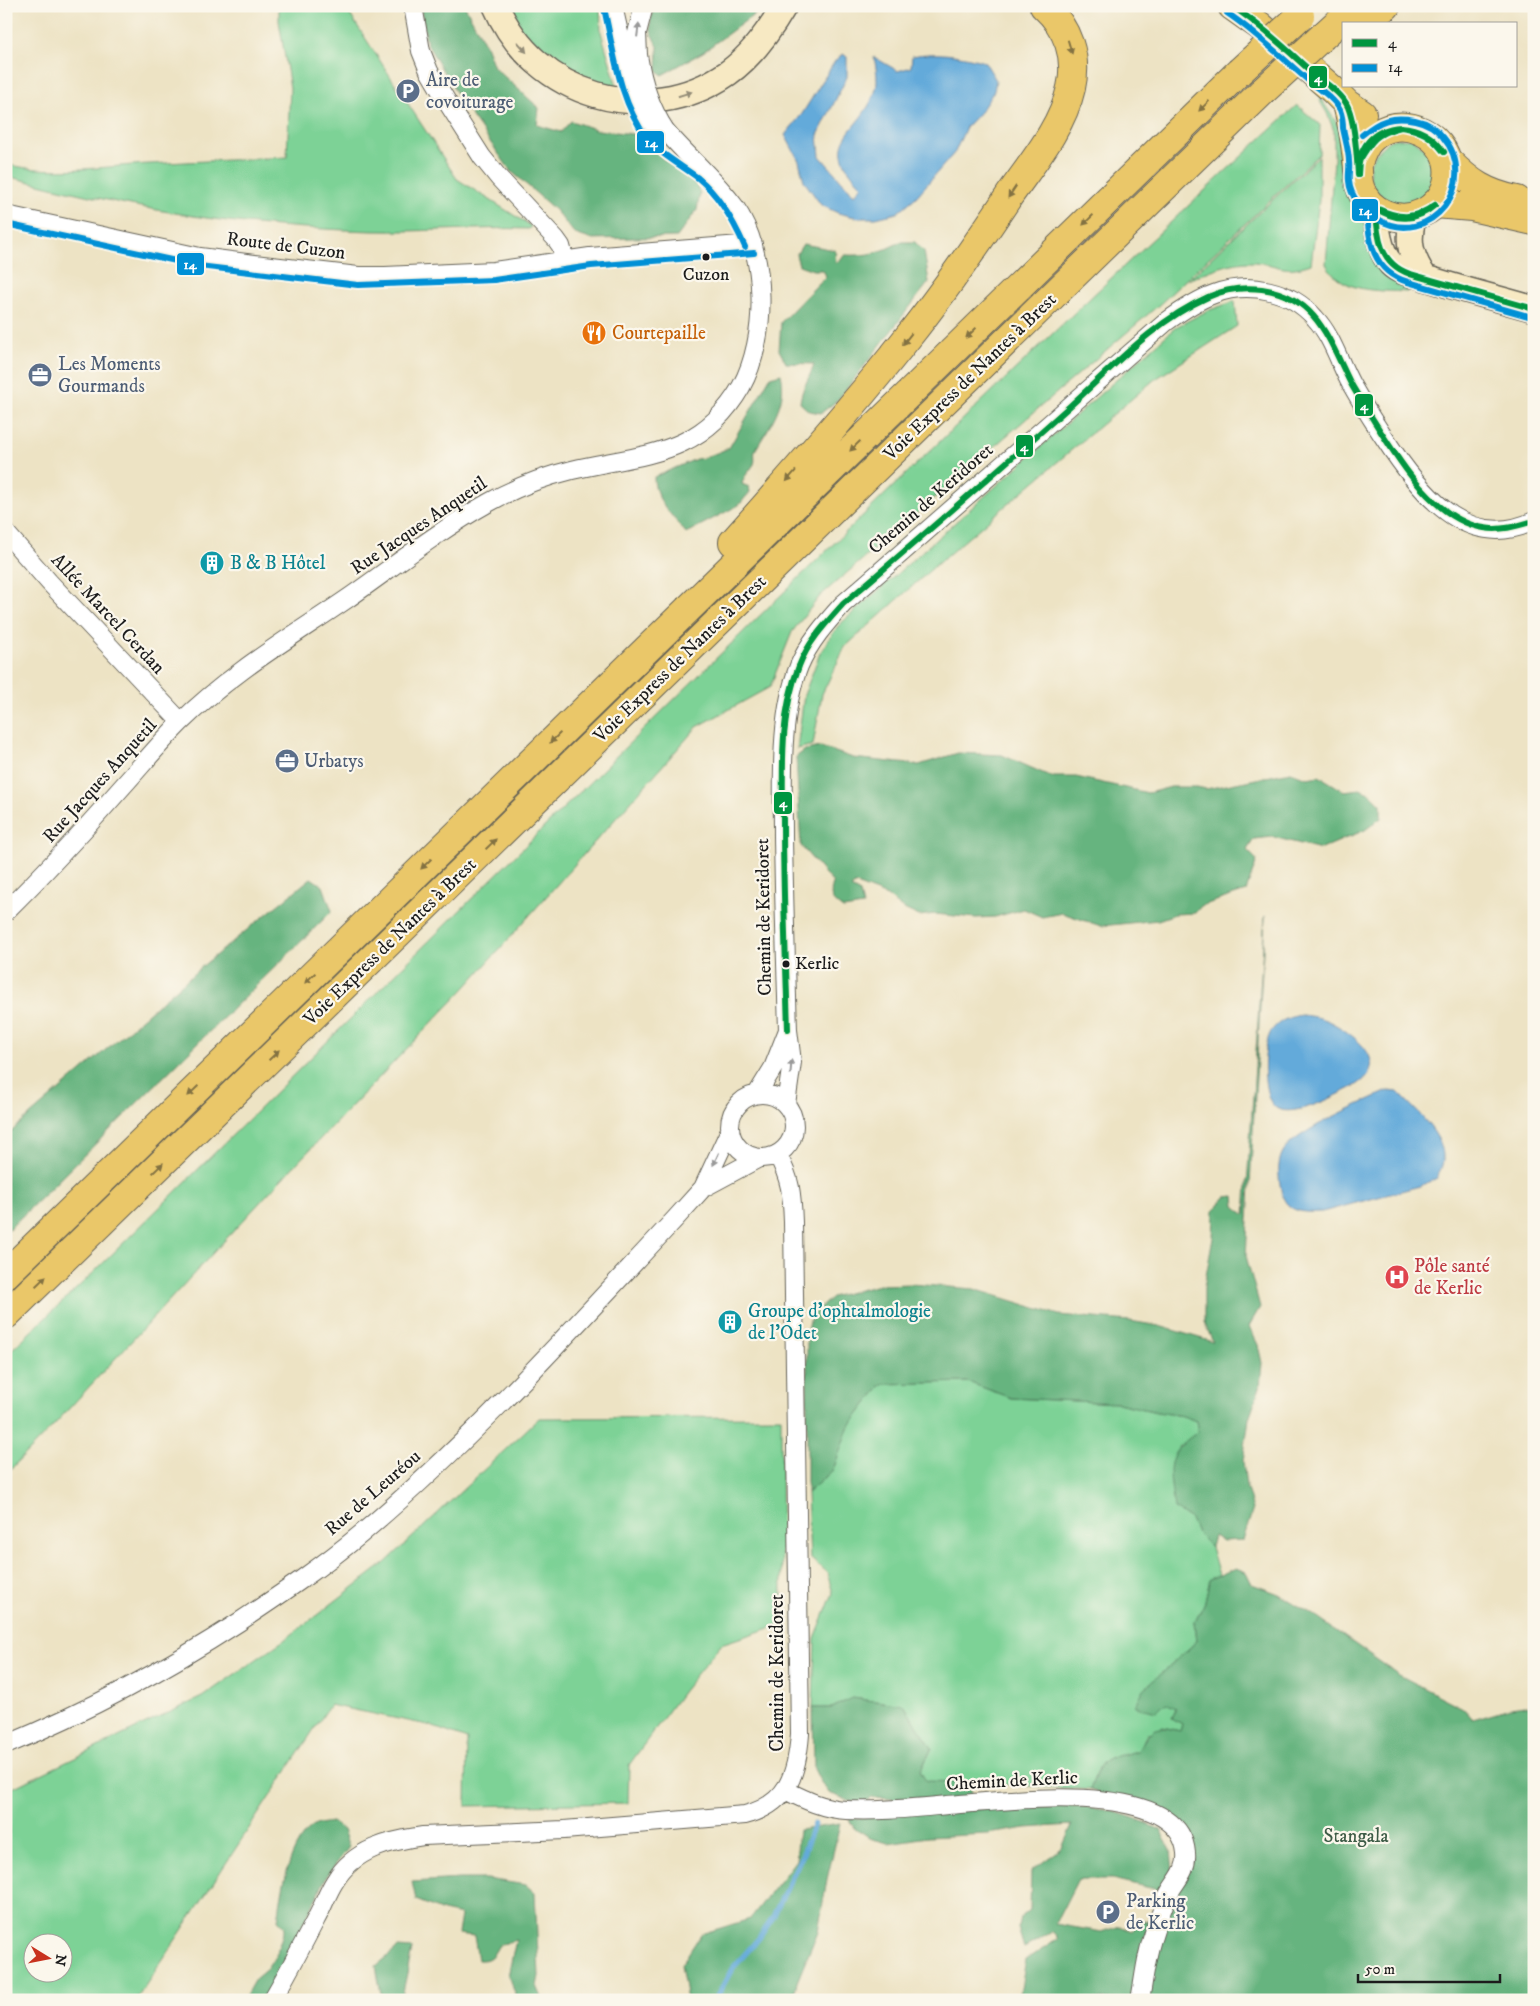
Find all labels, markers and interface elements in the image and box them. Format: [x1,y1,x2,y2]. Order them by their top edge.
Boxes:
one-way arrow [634,22,642,38]
legend [1342,22,1518,88]
text: 4 [1388,34,1397,53]
one-way arrow [1066,39,1074,54]
one-way arrow [516,41,527,54]
text: 14 [1388,58,1403,77]
line badge: 4 [1308,65,1328,89]
place label: Aire de covoiturage [426,69,513,114]
text: 4 [1313,69,1323,87]
parking icon: Aire de covoiturage [395,78,421,104]
one-way arrow [678,90,693,98]
one-way arrow [1199,100,1211,112]
line badge: 14 [636,130,665,154]
text: 14 [644,134,659,152]
one-way arrow [1007,186,1017,199]
line badge: 14 [1351,198,1379,222]
text: 14 [1358,202,1373,220]
one-way arrow [1082,214,1094,226]
street label: Route de Cuzon [225,227,347,265]
line badge: 14 [176,252,205,276]
marker: Cuzon [701,252,711,262]
text: 14 [183,256,198,274]
place label: Cuzon [683,264,730,286]
street label: Voie Express de Nantes à Brest [878,288,1061,466]
restaurant icon: Courtepaille [581,320,607,346]
place label: Courtepaille [612,322,706,345]
one-way arrow [966,327,978,339]
one-way arrow [902,332,912,345]
place label: Les Moments Gourmands [58,353,161,398]
office icon: Les Moments Gourmands [27,362,53,388]
line badge: 4 [1354,393,1374,417]
text: 4 [1359,397,1369,415]
line badge: 4 [1015,434,1034,458]
text: 4 [1019,438,1029,456]
street label: Chemin de Keridoret [864,439,998,559]
one-way arrow [849,440,861,452]
one-way arrow [785,470,797,482]
street label: Rue Jacques Anquetil [347,472,492,581]
street label: Allée Marcel Cerdan [46,549,170,679]
building icon: B & B Hôtel [199,550,225,576]
place label: B & B Hôtel [230,552,326,575]
street label: Voie Express de Nantes à Brest [588,570,771,748]
street label: Rue Jacques Anquetil [38,714,163,849]
one-way arrow [549,732,561,744]
office icon: Urbatys [274,748,300,774]
place label: Urbatys [304,750,364,773]
line badge: 4 [773,791,793,815]
text: 4 [778,794,788,812]
one-way arrow [484,838,496,850]
street label: Chemin de Keridoret [751,838,777,996]
street label: Voie Express de Nantes à Brest [298,853,481,1031]
one-way arrow [420,858,432,870]
place label: Kerlic [795,953,840,975]
marker: Kerlic [781,959,791,969]
one-way arrow [304,972,316,984]
one-way arrow [268,1049,280,1061]
one-way arrow [787,1059,795,1075]
one-way arrow [188,1085,200,1097]
one-way arrow [712,1152,720,1166]
one-way arrow [151,1162,163,1174]
place label: Pôle santé de Kerlic [1414,1255,1490,1300]
hospital icon: Pôle santé de Kerlic [1384,1264,1410,1290]
one-way arrow [35,1276,47,1288]
place label: Groupe d'ophtalmologie de l'Odet [748,1300,931,1345]
building icon: Groupe d'ophtalmologie de l'Odet [717,1309,743,1335]
street label: Rue de Leuréou [320,1445,426,1541]
street label: Chemin de Keridoret [766,1594,789,1752]
street label: Chemin de Kerlic [946,1766,1078,1796]
park label: Stangala [1323,1825,1389,1848]
place label: Parking de Kerlic [1126,1890,1194,1935]
parking icon: Parking de Kerlic [1095,1899,1121,1925]
north arrow [22,1934,72,1984]
scale bar [1358,1951,1500,1983]
text: N [50,1953,70,1968]
text: 50 m [1365,1960,1395,1979]

